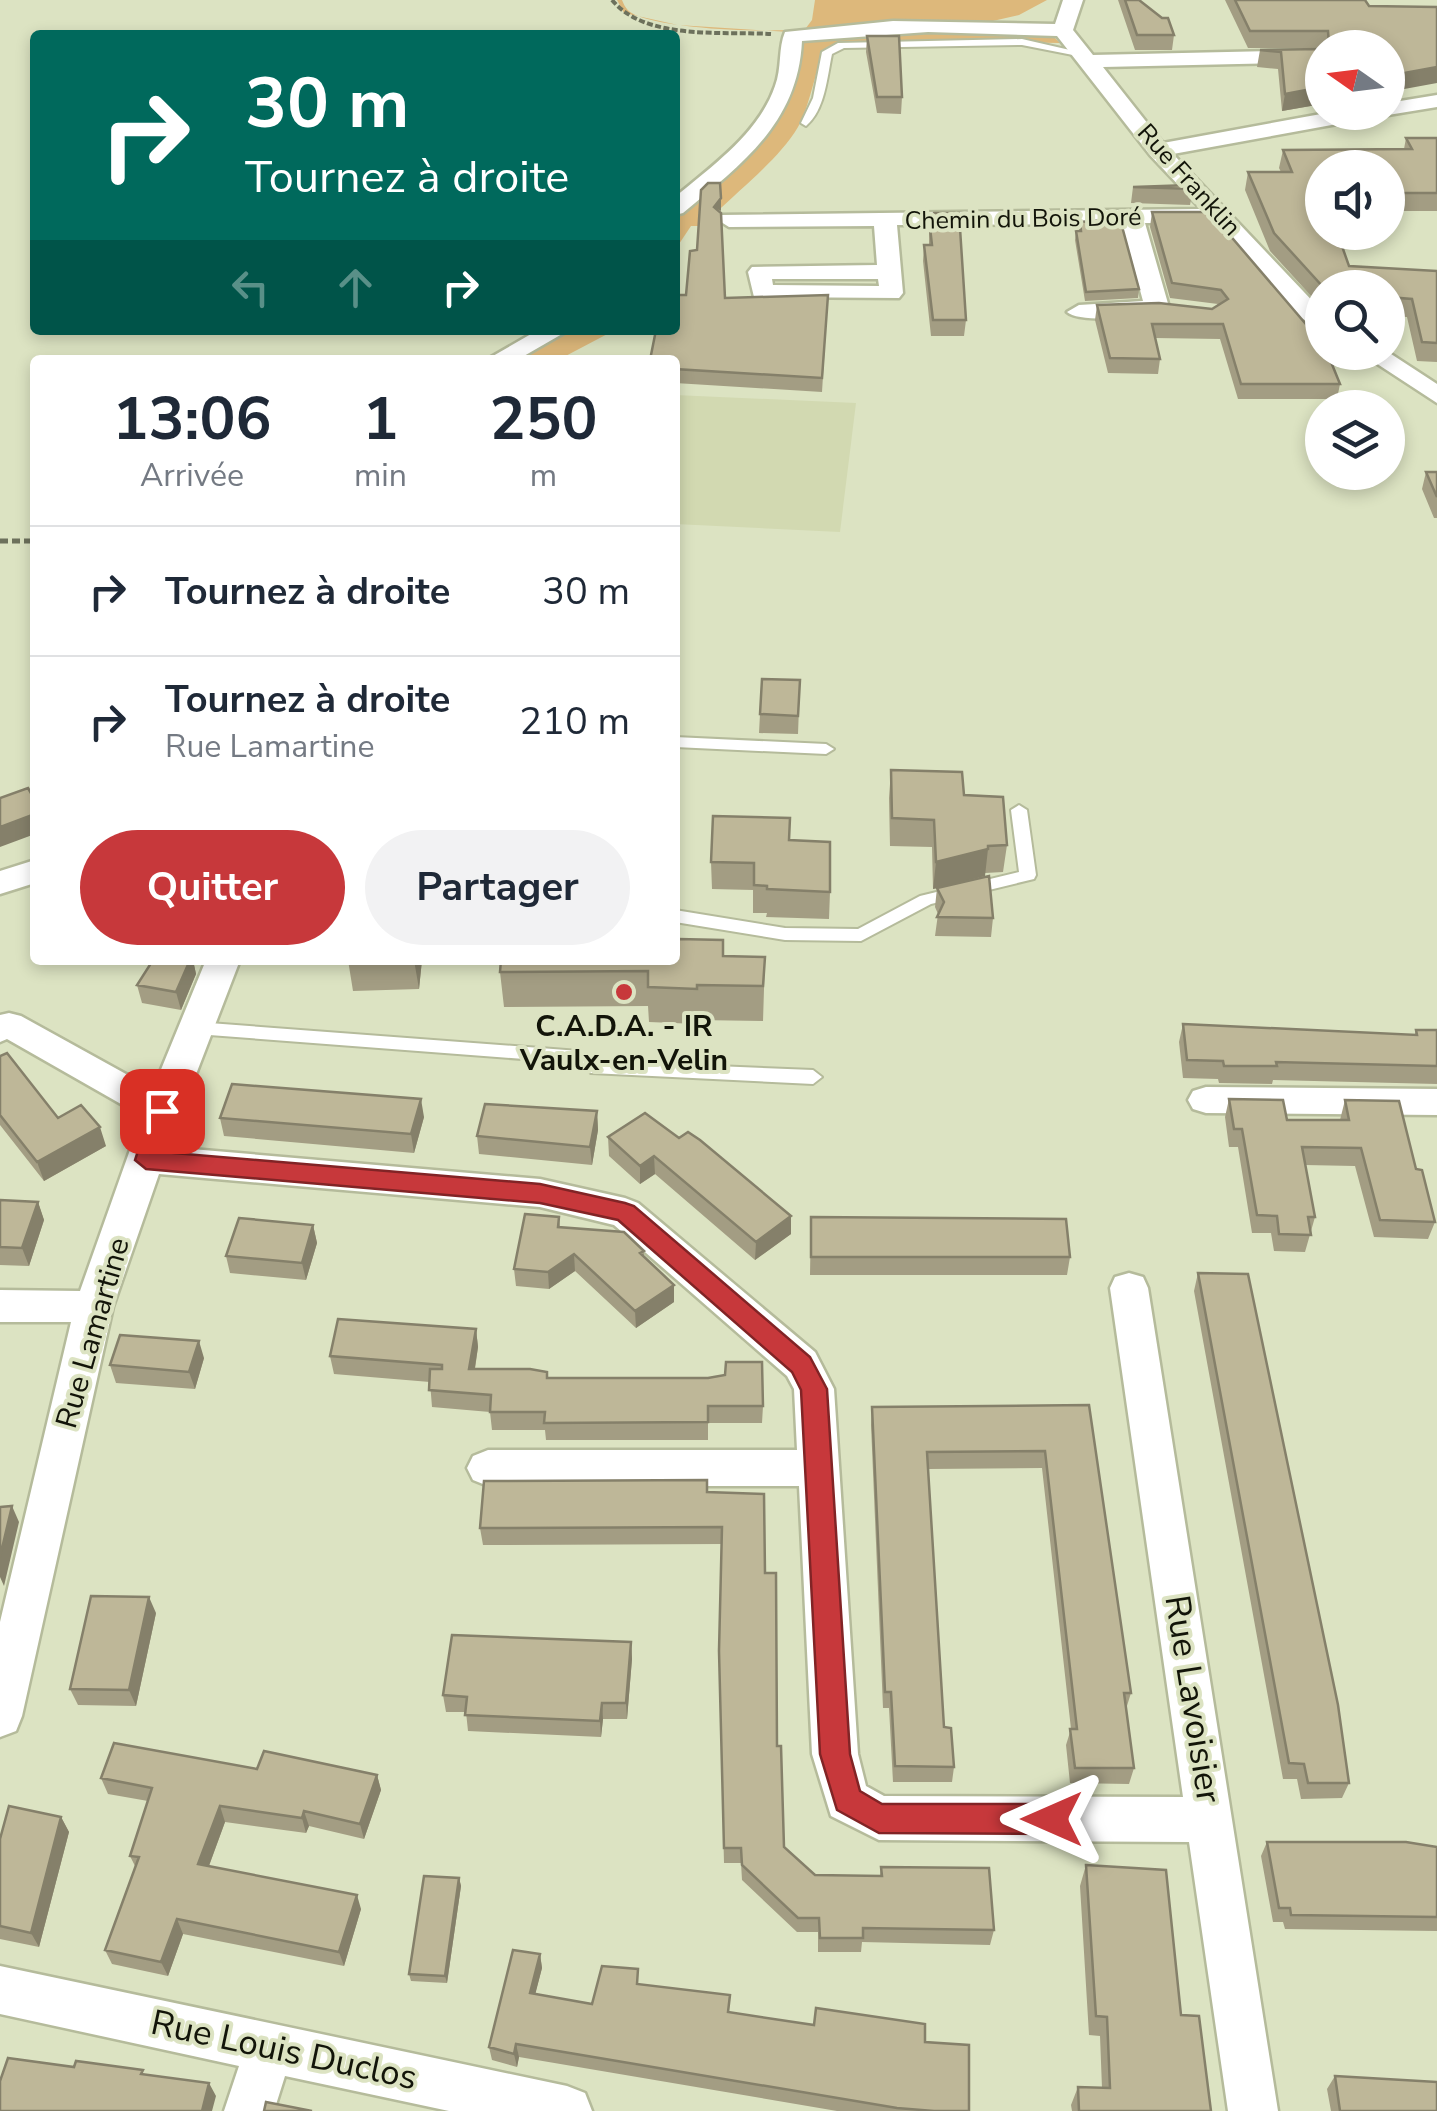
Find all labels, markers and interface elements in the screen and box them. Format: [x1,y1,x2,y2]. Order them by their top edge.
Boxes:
north arrow [1305,30,1405,130]
map controls [1305,30,1405,490]
text: 30 m [245,56,409,152]
icon: right [80,70,210,200]
street label: Rue Franklin [1129,117,1249,243]
text: Tournez à droite [245,147,569,208]
button: sound [1305,150,1405,250]
street label: Chemin du Bois Doré [904,200,1142,238]
icon: left [223,260,278,315]
icon: ahead [328,260,383,315]
icon: right [433,260,488,315]
button: search [1305,270,1405,370]
text: 13:06 [113,378,271,460]
text: 1 [362,378,398,460]
text: 250 [489,378,597,460]
button: layers [1305,390,1405,490]
text: Arrivée [140,454,244,497]
text: min [354,454,407,497]
text: m [530,454,557,497]
icon: right [80,564,135,619]
text: Tournez à droite [165,566,450,617]
text: 30 m [542,566,630,617]
text: Tournez à droite [165,674,450,725]
icon: right [80,694,135,749]
text: 210 m [519,696,630,747]
text: Rue Lamartine [165,725,374,768]
button: Quitter [80,830,345,945]
button: Partager [365,830,630,945]
marker: C.A.D.A. - IR Vaulx-en-Velin [613,981,635,1003]
place label: C.A.D.A. - IR Vaulx-en-Velin [519,1006,728,1081]
pin [120,1069,205,1154]
icon: arrive [135,1084,190,1139]
street label: Rue Lamartine [46,1233,140,1433]
street label: Rue Lavoisier [1153,1592,1233,1807]
position arrow [1000,1767,1104,1871]
street label: Rue Louis Duclos [147,1999,421,2101]

